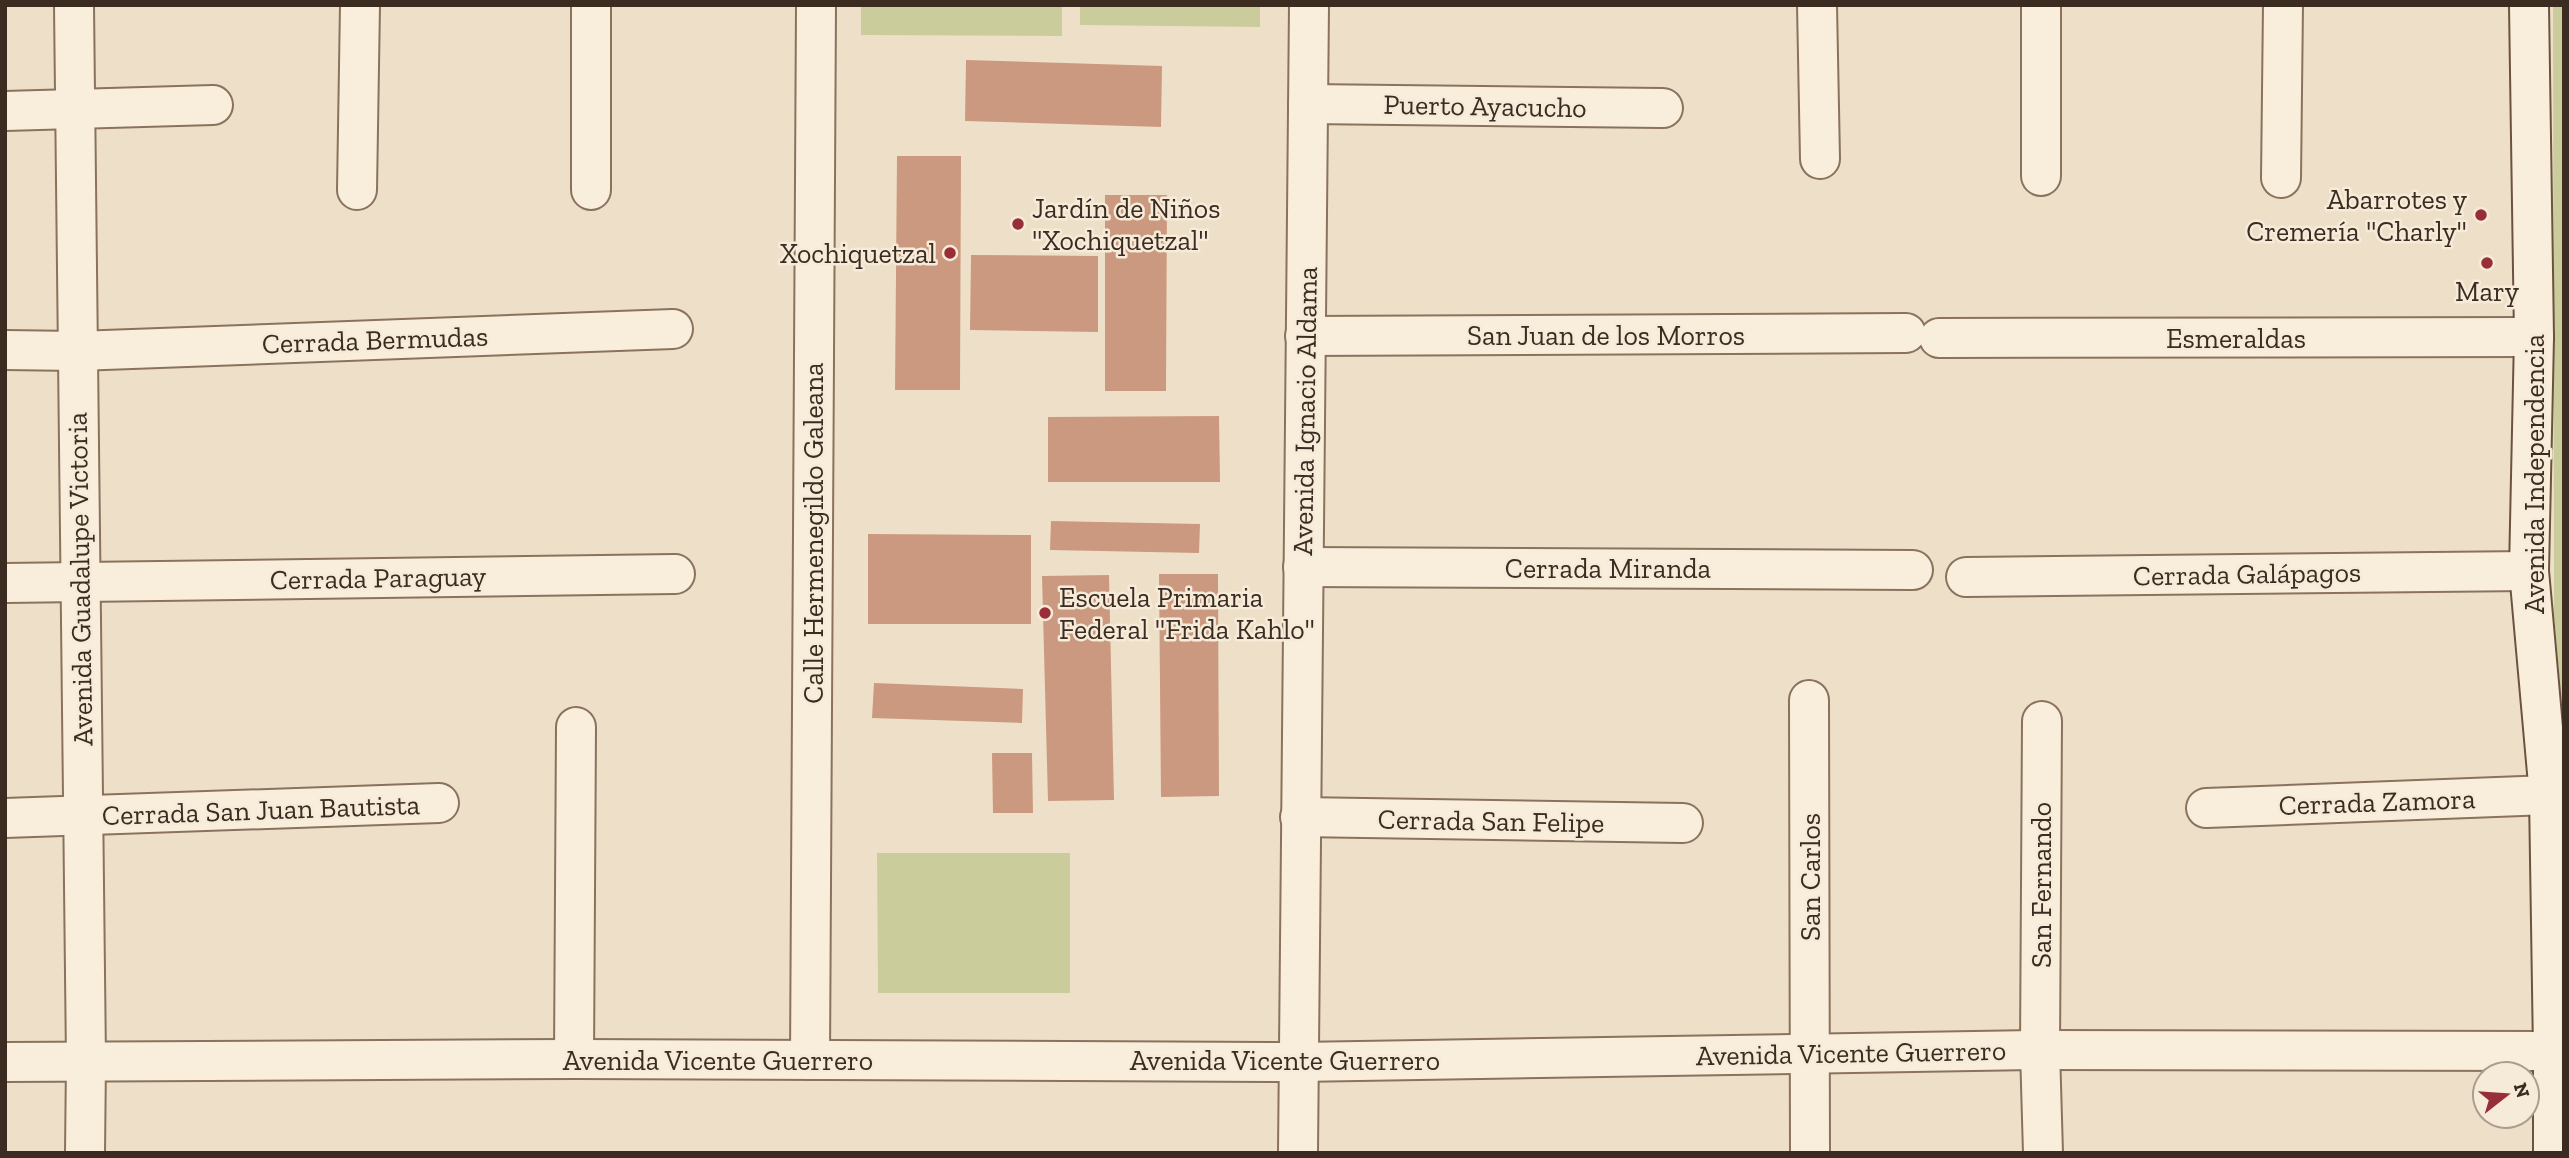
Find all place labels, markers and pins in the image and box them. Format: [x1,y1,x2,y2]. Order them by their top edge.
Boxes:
place label: Abarrotes y Cremería "Charly" [2246,183,2468,248]
place label: Jardín de Niños "Xochiquetzal" [1032,192,1221,257]
marker: Abarrotes y Cremería "Charly" [2473,207,2489,223]
marker: Jardín de Niños "Xochiquetzal" [1010,216,1026,232]
place label: Xochiquetzal [780,237,936,270]
marker: Xochiquetzal [942,245,958,261]
marker: Mary [2479,255,2495,271]
place label: Mary [2455,275,2520,308]
place label: Escuela Primaria Federal "Frida Kahlo" [1059,581,1315,646]
marker: Escuela Primaria Federal "Frida Kahlo" [1037,605,1053,621]

